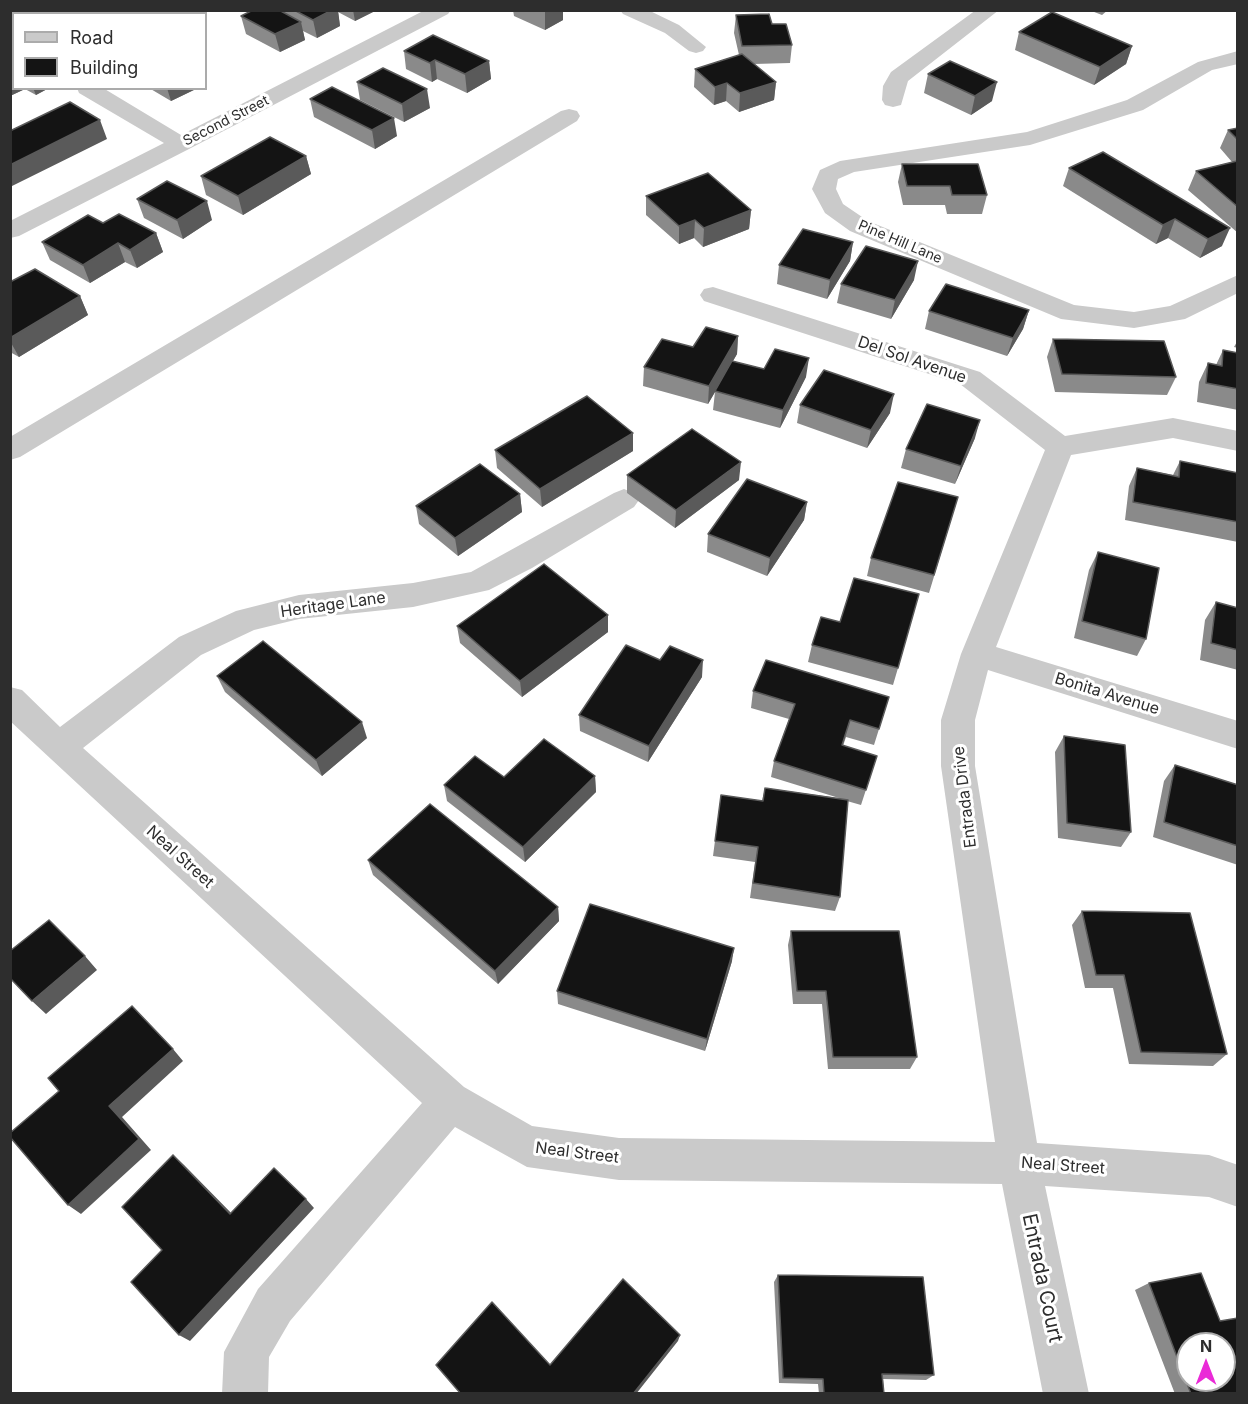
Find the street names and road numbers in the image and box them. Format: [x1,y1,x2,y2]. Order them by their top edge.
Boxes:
street label: Second Street [180,92,272,150]
street label: Pine Hill Lane [856,217,944,267]
street label: Del Sol Avenue [855,332,969,388]
street label: Heritage Lane [279,588,387,622]
street label: Bonita Avenue [1052,669,1162,719]
street label: Entrada Drive [949,745,981,849]
street label: Neal Street [142,822,218,892]
street label: Neal Street [534,1138,620,1168]
street label: Neal Street [1020,1153,1106,1179]
street label: Entrada Court [1017,1211,1067,1345]

